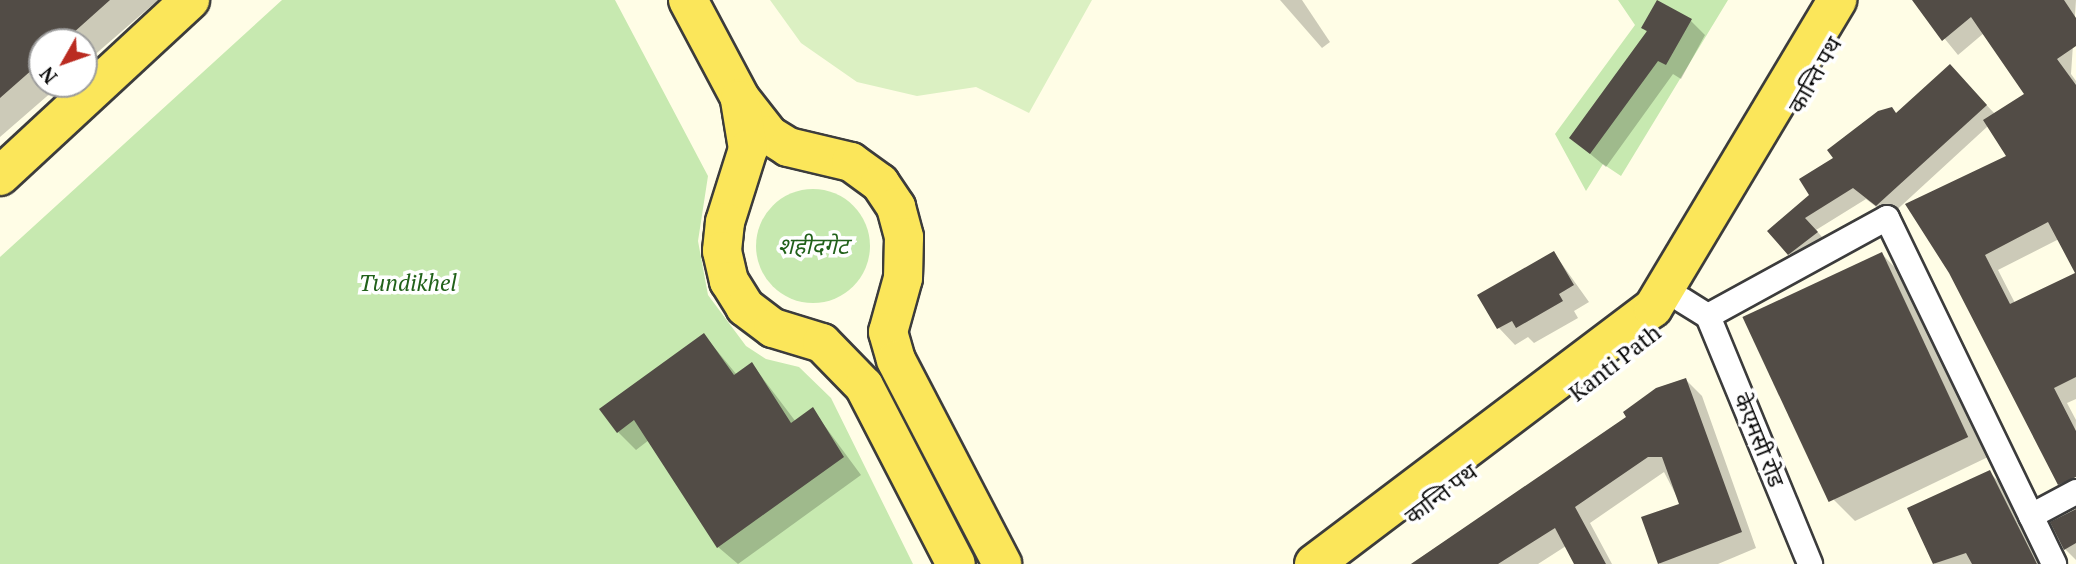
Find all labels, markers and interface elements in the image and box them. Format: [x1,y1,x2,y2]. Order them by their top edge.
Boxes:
north arrow [28,28,98,98]
street label: कान्ति पथ [1782,32,1848,118]
text: N [34,62,62,89]
park label: शहीदगेट [778,232,848,260]
park label: Tundikhel [359,269,457,297]
street label: Kanti Path [1564,319,1666,407]
street label: केएमसी रोड [1728,389,1790,491]
street label: कान्ति पथ [1400,458,1482,530]

